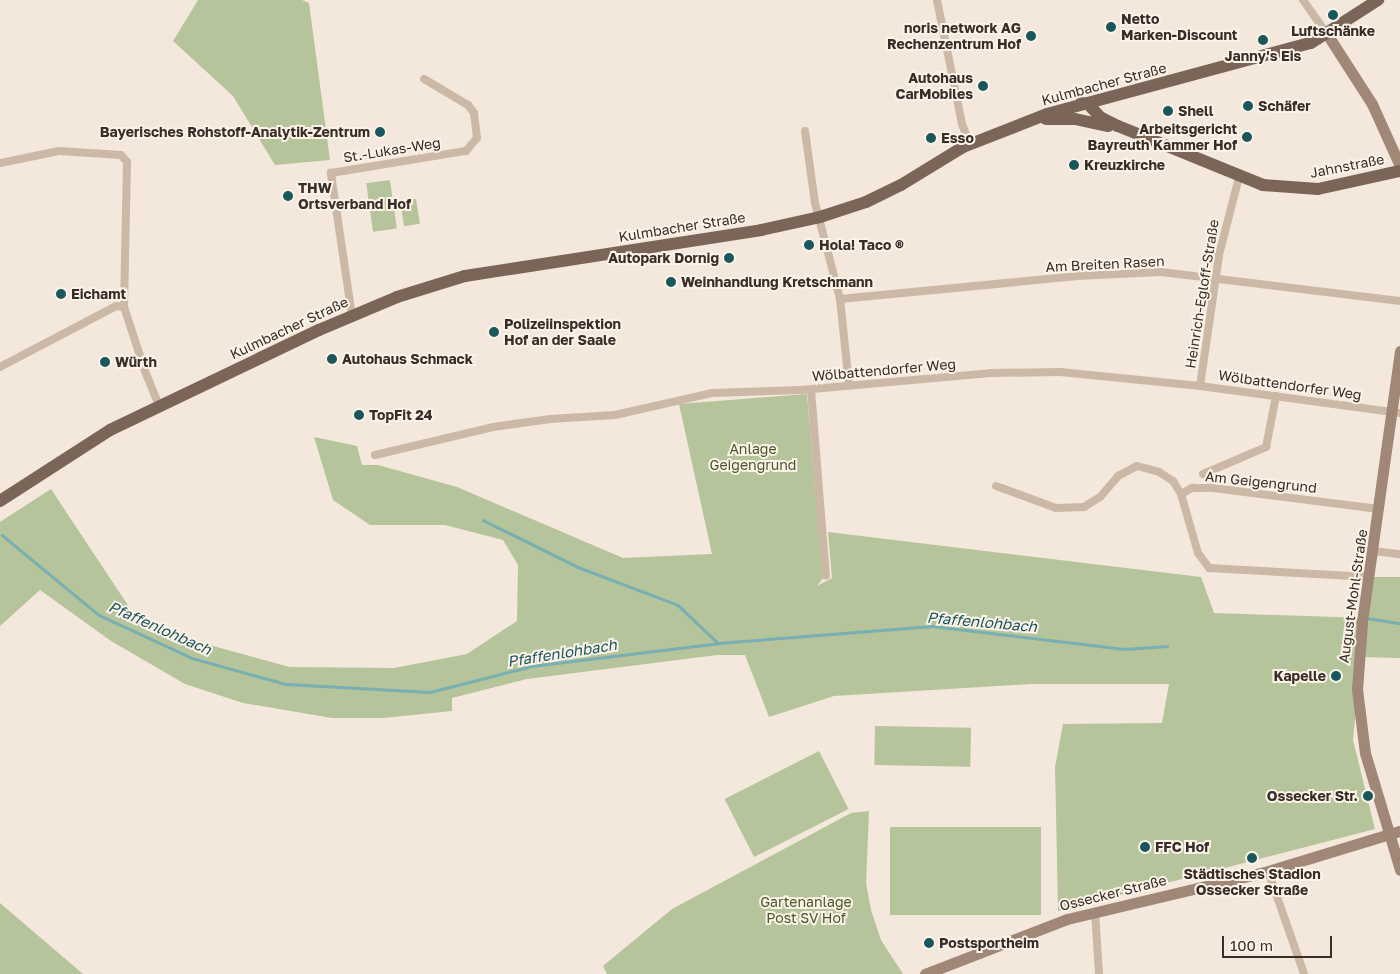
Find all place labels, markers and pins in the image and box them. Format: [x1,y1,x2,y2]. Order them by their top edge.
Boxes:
marker: Luftschänke [1327,9,1339,21]
place label: Netto Marken-Discount [1121,11,1237,44]
place label: noris network AG Rechenzentrum Hof [887,20,1021,52]
marker: Netto Marken-Discount [1105,21,1117,33]
place label: Luftschänke [1291,23,1375,39]
marker: noris network AG Rechenzentrum Hof [1025,30,1037,42]
marker: Janny's Eis [1257,34,1269,46]
place label: Janny's Eis [1225,48,1301,64]
place label: Autohaus CarMobiles [895,70,973,102]
marker: Autohaus CarMobiles [977,80,989,92]
place label: Schäfer [1258,98,1311,114]
marker: Schäfer [1242,100,1254,112]
place label: Shell [1178,103,1213,119]
marker: Shell [1162,105,1174,117]
place label: Arbeitsgericht Bayreuth Kammer Hof [1087,121,1237,154]
place label: Bayerisches Rohstoff-Analytik-Zentrum [100,124,370,140]
marker: Bayerisches Rohstoff-Analytik-Zentrum [374,126,386,138]
place label: Esso [941,130,974,146]
marker: Arbeitsgericht Bayreuth Kammer Hof [1241,131,1253,143]
marker: Esso [925,132,937,144]
place label: Kreuzkirche [1084,157,1165,173]
marker: Kreuzkirche [1068,159,1080,171]
place label: THW Ortsverband Hof [298,180,411,212]
marker: THW Ortsverband Hof [282,190,294,202]
place label: Hola! Taco ® [819,237,904,253]
marker: Hola! Taco ® [803,239,815,251]
place label: Autopark Dornig [608,250,719,266]
marker: Autopark Dornig [723,252,735,264]
place label: Weinhandlung Kretschmann [681,274,873,290]
marker: Weinhandlung Kretschmann [665,276,677,288]
place label: Eichamt [71,286,126,302]
marker: Eichamt [55,288,67,300]
place label: Polizeiinspektion Hof an der Saale [504,316,621,348]
marker: Polizeiinspektion Hof an der Saale [488,326,500,338]
place label: Autohaus Schmack [342,351,473,367]
marker: Autohaus Schmack [326,353,338,365]
place label: Würth [115,354,157,370]
marker: Würth [99,356,111,368]
place label: TopFit 24 [369,407,433,423]
marker: TopFit 24 [353,409,365,421]
place label: Kapelle [1273,668,1326,684]
marker: Kapelle [1330,670,1342,682]
place label: Ossecker Str. [1267,788,1358,804]
marker: Ossecker Str. [1362,790,1374,802]
place label: FFC Hof [1155,839,1209,855]
marker: FFC Hof [1139,841,1151,853]
marker: Städtisches Stadion Ossecker Straße [1246,852,1258,864]
place label: Städtisches Stadion Ossecker Straße [1183,866,1321,899]
place label: Postsportheim [939,935,1039,951]
marker: Postsportheim [923,937,935,949]

